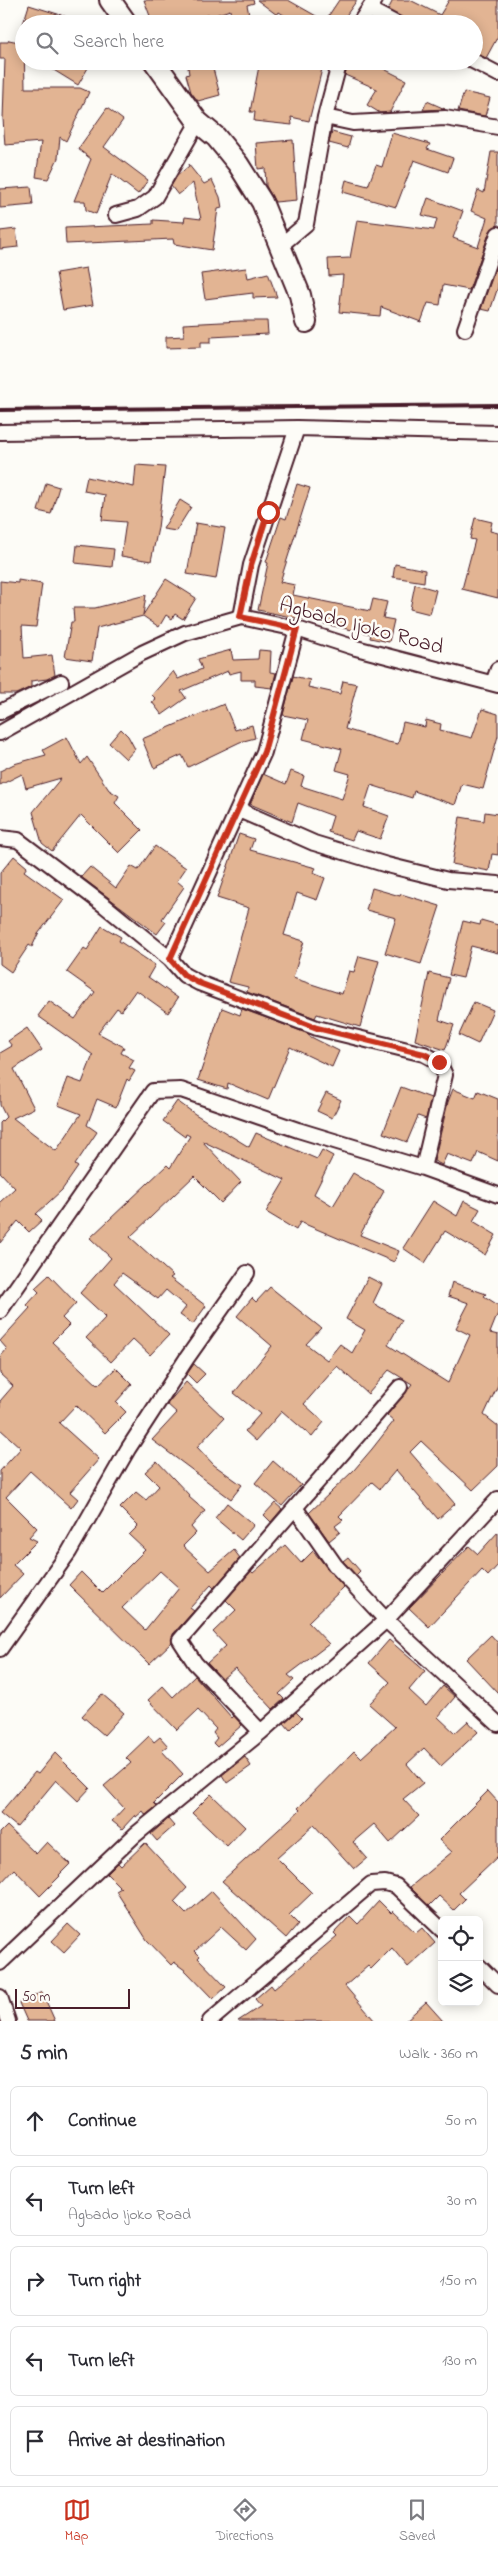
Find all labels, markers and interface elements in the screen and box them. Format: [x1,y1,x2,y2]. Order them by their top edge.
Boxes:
search box [15,15,483,70]
icon: search [33,29,61,57]
text: Search here [73,29,164,56]
route start [257,501,280,524]
street label: Agbado Ijoko Road [275,590,447,665]
route end [428,1051,451,1074]
map controls [438,1916,483,2006]
button: locate [438,1916,483,1961]
button: layers [438,1961,483,2006]
scale bar [15,1986,130,2009]
text: 50 m [22,1987,50,2008]
text: 5 min [20,2039,68,2069]
text: Walk · 360 m [399,2042,478,2066]
icon: ahead [21,2107,49,2135]
text: Continue [68,2108,136,2135]
text: 50 m [445,2109,477,2133]
text: Turn left [68,2176,135,2203]
icon: left [21,2187,49,2215]
text: 30 m [447,2189,477,2213]
text: Agbado Ijoko Road [68,2203,191,2227]
icon: right [21,2267,49,2295]
text: Turn right [68,2268,141,2295]
text: 150 m [439,2269,477,2293]
icon: left [21,2347,49,2375]
text: Turn left [68,2348,135,2375]
text: 130 m [442,2349,477,2373]
icon: arrive [21,2427,49,2455]
text: Arrive at destination [68,2428,225,2455]
tab: Map [63,2496,91,2547]
tab: Directions [216,2496,274,2547]
tab: Saved [399,2496,435,2547]

